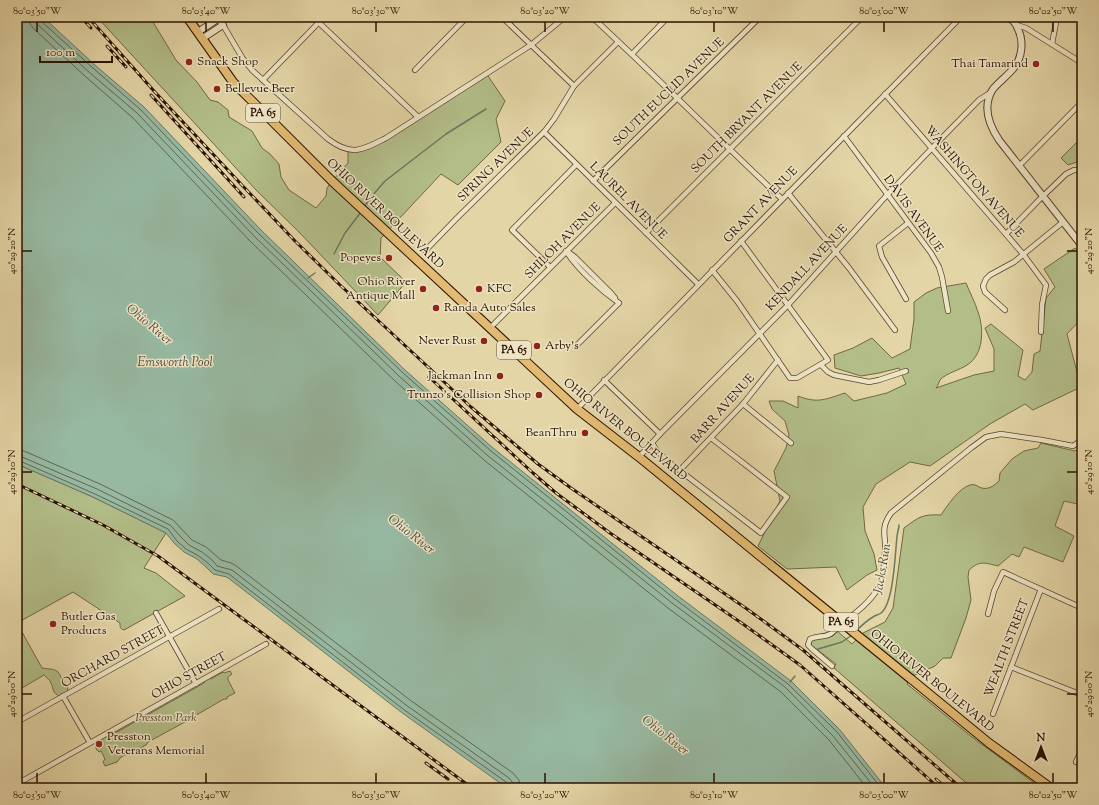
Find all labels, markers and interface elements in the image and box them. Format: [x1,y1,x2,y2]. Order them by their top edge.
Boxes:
text: 80°03'50"W [13,4,61,19]
text: 80°03'40"W [182,4,230,19]
text: 80°03'30"W [352,4,400,19]
text: 80°03'20"W [520,4,570,19]
text: 80°03'10"W [690,4,738,19]
text: 80°03'00"W [859,4,909,19]
text: 80°02'50"W [1029,4,1077,19]
street label: SOUTH EUCLID AVENUE [609,33,729,150]
scale bar [40,38,112,64]
text: 100 m [46,44,75,62]
place label: Snack Shop [197,53,259,71]
place label: Thai Tamarind [951,55,1028,73]
marker: Snack Shop [184,57,194,67]
street label: SOUTH BRYANT AVENUE [687,58,807,178]
marker: Thai Tamarind [1031,59,1041,69]
place label: Bellevue Beer [225,80,295,98]
marker: Bellevue Beer [212,84,222,94]
road number: PA 65 [246,104,280,122]
street label: WASHINGTON AVENUE [920,122,1028,243]
street label: SPRING AVENUE [454,123,539,206]
street label: OHIO RIVER BOULEVARD [322,155,448,273]
street label: LAUREL AVENUE [585,158,671,244]
street label: GRANT AVENUE [720,162,803,247]
street label: DAVIS AVENUE [879,172,948,257]
street label: SHILOH AVENUE [521,198,606,283]
street label: KENDALL AVENUE [762,220,853,315]
text: 40°29'20"N [5,228,20,274]
text: 40°29'20"N [1082,228,1097,274]
place label: Popeyes [340,249,381,267]
marker: Popeyes [384,253,394,263]
place label: Ohio River Antique Mall [346,273,416,305]
place label: KFC [487,280,512,298]
marker: Ohio River Antique Mall [418,284,428,294]
marker: KFC [474,284,484,294]
place label: Randa Auto Sales [444,299,536,317]
water label: Ohio River [122,300,176,350]
marker: Randa Auto Sales [431,303,441,313]
place label: Never Rust [419,332,476,350]
marker: Never Rust [479,336,489,346]
place label: Arby's [545,337,579,355]
road number: PA 65 [497,341,531,359]
marker: Arby's [532,341,542,351]
water label: Emsworth Pool [137,354,213,372]
place label: Jackman Inn [427,367,492,385]
street label: BARR AVENUE [687,370,760,448]
marker: Jackman Inn [495,371,505,381]
street label: OHIO RIVER BOULEVARD [559,374,691,486]
place label: Trunzo's Collision Shop [407,386,531,404]
marker: Trunzo's Collision Shop [534,390,544,400]
place label: BeanThru [526,424,577,442]
marker: BeanThru [580,428,590,438]
text: 40°29'10"N [5,449,20,495]
text: 40°29'10"N [1082,449,1097,495]
water label: Ohio River [384,511,439,559]
water label: Jacks Run [870,542,896,597]
street label: WEALTH STREET [980,596,1034,700]
place label: Butler Gas Products [61,608,116,640]
road number: PA 65 [824,613,858,631]
marker: Butler Gas Products [48,619,58,629]
street label: ORCHARD STREET [58,621,168,693]
street label: OHIO RIVER BOULEVARD [866,625,998,737]
street label: OHIO STREET [148,648,230,704]
text: 40°29'00"N [5,671,20,717]
text: 40°29'00"N [1082,671,1097,717]
park label: Presston Park [135,709,197,727]
water label: Ohio River [638,712,693,760]
north arrow [1021,727,1061,767]
place label: Presston Veterans Memorial [107,728,205,760]
text: N [1036,730,1046,746]
marker: Presston Veterans Memorial [94,739,104,749]
text: 80°03'50"W [13,788,61,803]
text: 80°03'40"W [182,788,230,803]
text: 80°03'30"W [352,788,400,803]
text: 80°03'20"W [520,788,570,803]
text: 80°03'10"W [690,788,738,803]
text: 80°03'00"W [859,788,909,803]
text: 80°02'50"W [1029,788,1077,803]

